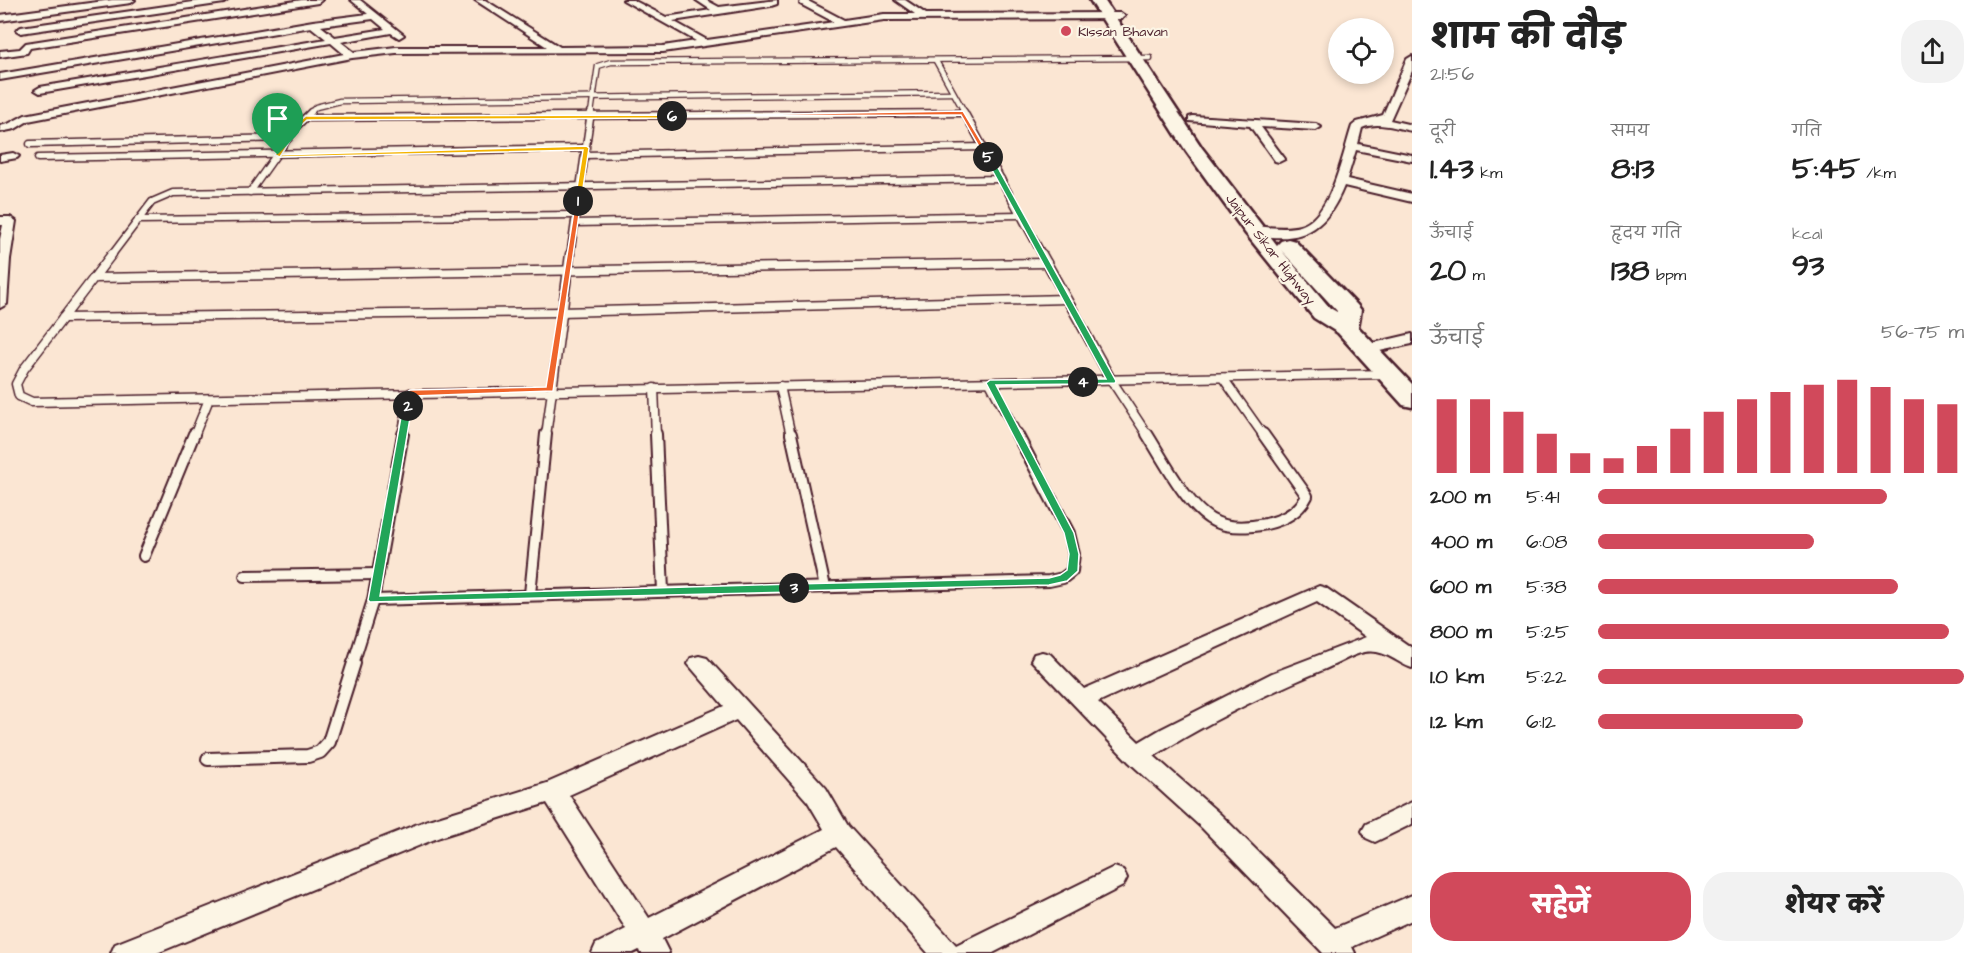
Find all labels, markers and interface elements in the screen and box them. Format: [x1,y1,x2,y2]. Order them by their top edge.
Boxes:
text: शाम की दौड़ [1430,14,1624,60]
map controls [1328,18,1394,84]
button: locate [1328,18,1394,84]
button: share [1901,20,1964,83]
place label: KIssan Bhavan [1078,22,1168,42]
marker: KIssan Bhavan [1059,24,1073,38]
text: 21:56 [1430,60,1474,88]
pin [252,93,303,155]
pin: 6 [657,101,687,131]
icon: arrive [261,102,294,135]
text: 6 [667,105,677,127]
text: दूरी [1430,120,1455,142]
text: समय [1611,120,1649,142]
text: गति [1792,120,1821,142]
pin: 5 [973,142,1003,172]
text: 5 [982,146,994,168]
text: 1.43 [1430,148,1474,190]
text: 8:13 [1611,148,1655,190]
text: 5:45 [1792,148,1860,190]
text: km [1474,162,1502,184]
text: /km [1860,162,1896,184]
pin: 1 [563,186,593,216]
text: 1 [577,190,579,212]
street label: Jaipur Sikar Highway [1220,190,1320,310]
text: ऊँचाई [1430,222,1473,244]
text: हृदय गति [1611,222,1681,244]
text: kcal [1792,223,1823,245]
text: 93 [1792,245,1824,287]
text: 20 [1430,250,1466,292]
text: 138 [1611,250,1650,292]
text: m [1466,264,1485,286]
text: bpm [1650,264,1686,286]
text: 56–75 m [1881,318,1964,346]
text: ऊँचाई [1430,324,1484,352]
pin: 4 [1068,367,1098,397]
text: 4 [1078,371,1088,393]
pin: 2 [393,391,423,421]
text: 2 [403,395,413,417]
text: 200 m [1430,483,1490,511]
text: 5:41 [1526,483,1560,511]
text: 400 m [1430,528,1492,556]
text: 6:08 [1526,528,1567,556]
pin: 3 [779,573,809,603]
text: 600 m [1430,573,1491,601]
text: 5:38 [1526,573,1567,601]
text: 3 [790,577,798,599]
text: 800 m [1430,618,1492,646]
text: 5:25 [1526,618,1569,646]
text: 1.0 km [1430,663,1484,691]
text: 5:22 [1526,663,1566,691]
text: 1.2 km [1430,708,1483,736]
text: 6:12 [1526,708,1556,736]
button: सहेजें [1430,872,1691,941]
button: शेयर करें [1703,872,1964,941]

